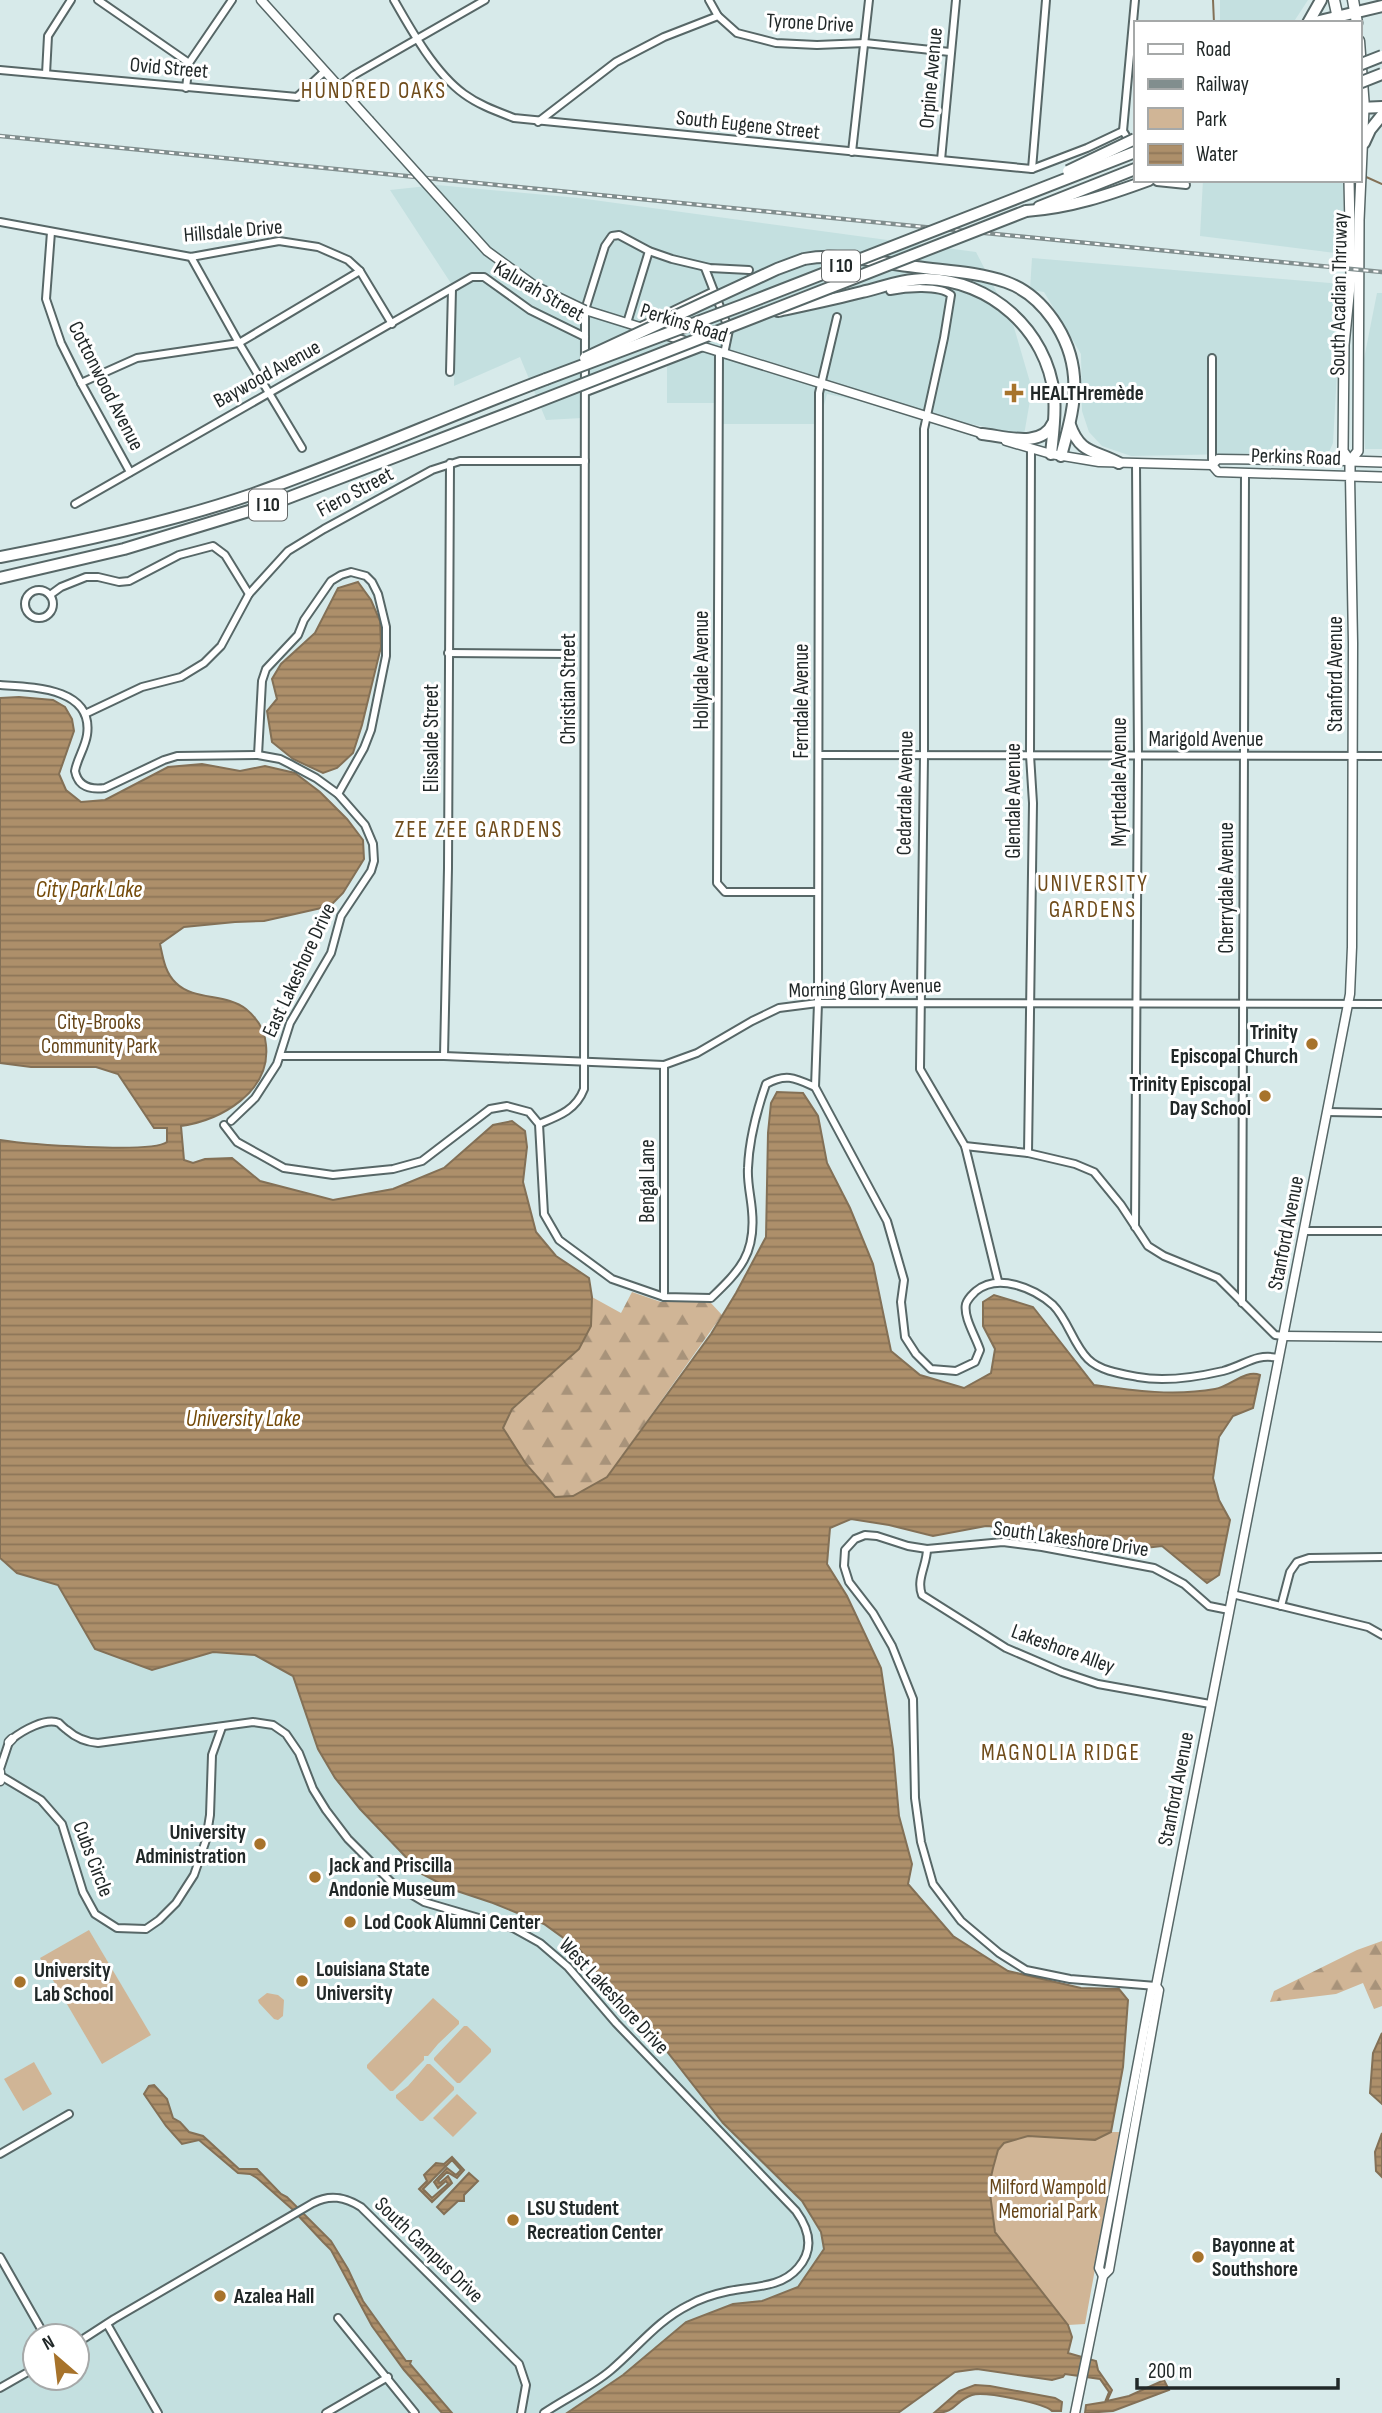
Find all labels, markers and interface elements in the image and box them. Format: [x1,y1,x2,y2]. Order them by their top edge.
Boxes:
street label: Tyrone Drive [766,8,854,38]
legend [1134,21,1361,182]
street label: Orpine Avenue [914,27,948,129]
text: Road [1196,37,1231,62]
street label: Ovid Street [129,52,209,84]
text: Railway [1196,72,1249,97]
district label: HUNDRED OAKS [301,77,447,105]
street label: South Eugene Street [675,105,821,145]
text: Park [1196,107,1227,132]
text: Water [1196,142,1238,167]
street label: South Acadian Thruway [1325,212,1353,376]
street label: Hillsdale Drive [183,214,283,248]
road number: I 10 [822,250,860,282]
street label: Kalurah Street [489,255,589,327]
street label: Perkins Road [637,298,731,348]
street label: Cottonwood Avenue [63,317,149,455]
street label: Baywood Avenue [209,334,325,414]
place label: HEALTHremède [1030,381,1144,406]
marker: HEALTHremède [1004,383,1024,403]
street label: Perkins Road [1251,443,1341,471]
street label: Fiero Street [313,462,397,522]
road number: I 10 [249,490,287,520]
street label: Hollydale Avenue [689,610,714,730]
street label: Stanford Avenue [1323,616,1348,732]
street label: Christian Street [556,633,581,745]
street label: Ferndale Avenue [789,644,814,759]
street label: Elissalde Street [419,684,444,792]
street label: Myrtledale Avenue [1107,717,1132,847]
street label: Marigold Avenue [1149,727,1263,752]
street label: Cedardale Avenue [891,730,919,856]
street label: Glendale Avenue [1001,743,1026,859]
district label: ZEE ZEE GARDENS [395,816,563,844]
street label: Cherrydale Avenue [1214,822,1239,954]
district label: UNIVERSITY GARDENS [1037,870,1149,924]
water label: City Park Lake [36,876,142,904]
street label: East Lakeshore Drive [257,899,341,1041]
street label: Morning Glory Avenue [788,973,942,1003]
park label: City-Brooks Community Park [41,1010,157,1059]
place label: Trinity Episcopal Church [1171,1020,1298,1069]
marker: Trinity Episcopal Church [1304,1036,1320,1052]
place label: Trinity Episcopal Day School [1129,1072,1251,1121]
marker: Trinity Episcopal Day School [1257,1088,1273,1104]
street label: Bengal Lane [635,1139,660,1223]
street label: Stanford Avenue [1263,1174,1309,1292]
water label: University Lake [186,1405,300,1433]
street label: South Lakeshore Drive [992,1516,1150,1562]
street label: Lakeshore Alley [1008,1619,1118,1679]
street label: Stanford Avenue [1153,1730,1199,1848]
district label: MAGNOLIA RIDGE [981,1739,1141,1767]
street label: Cubs Circle [67,1818,119,1900]
place label: University Administration [135,1820,246,1869]
marker: University Administration [252,1836,268,1852]
place label: Jack and Priscilla Andonie Museum [328,1853,455,1902]
marker: Jack and Priscilla Andonie Museum [307,1869,323,1885]
place label: Lod Cook Alumni Center [364,1910,541,1935]
marker: Lod Cook Alumni Center [342,1914,358,1930]
street label: West Lakeshore Drive [554,1932,674,2060]
place label: Louisiana State University [316,1957,430,2006]
place label: University Lab School [34,1958,114,2007]
marker: Louisiana State University [294,1973,310,1989]
marker: University Lab School [12,1974,28,1990]
park label: Milford Wampold Memorial Park [989,2175,1107,2224]
street label: South Campus Drive [369,2192,489,2308]
place label: LSU Student Recreation Center [527,2196,663,2245]
marker: LSU Student Recreation Center [505,2212,521,2228]
place label: Bayonne at Southshore [1212,2233,1298,2282]
marker: Bayonne at Southshore [1190,2249,1206,2265]
place label: Azalea Hall [233,2284,314,2309]
marker: Azalea Hall [212,2288,228,2304]
north arrow [21,2322,91,2392]
text: N [39,2331,59,2356]
scale bar [1137,2346,1338,2390]
text: 200 m [1148,2359,1192,2384]

